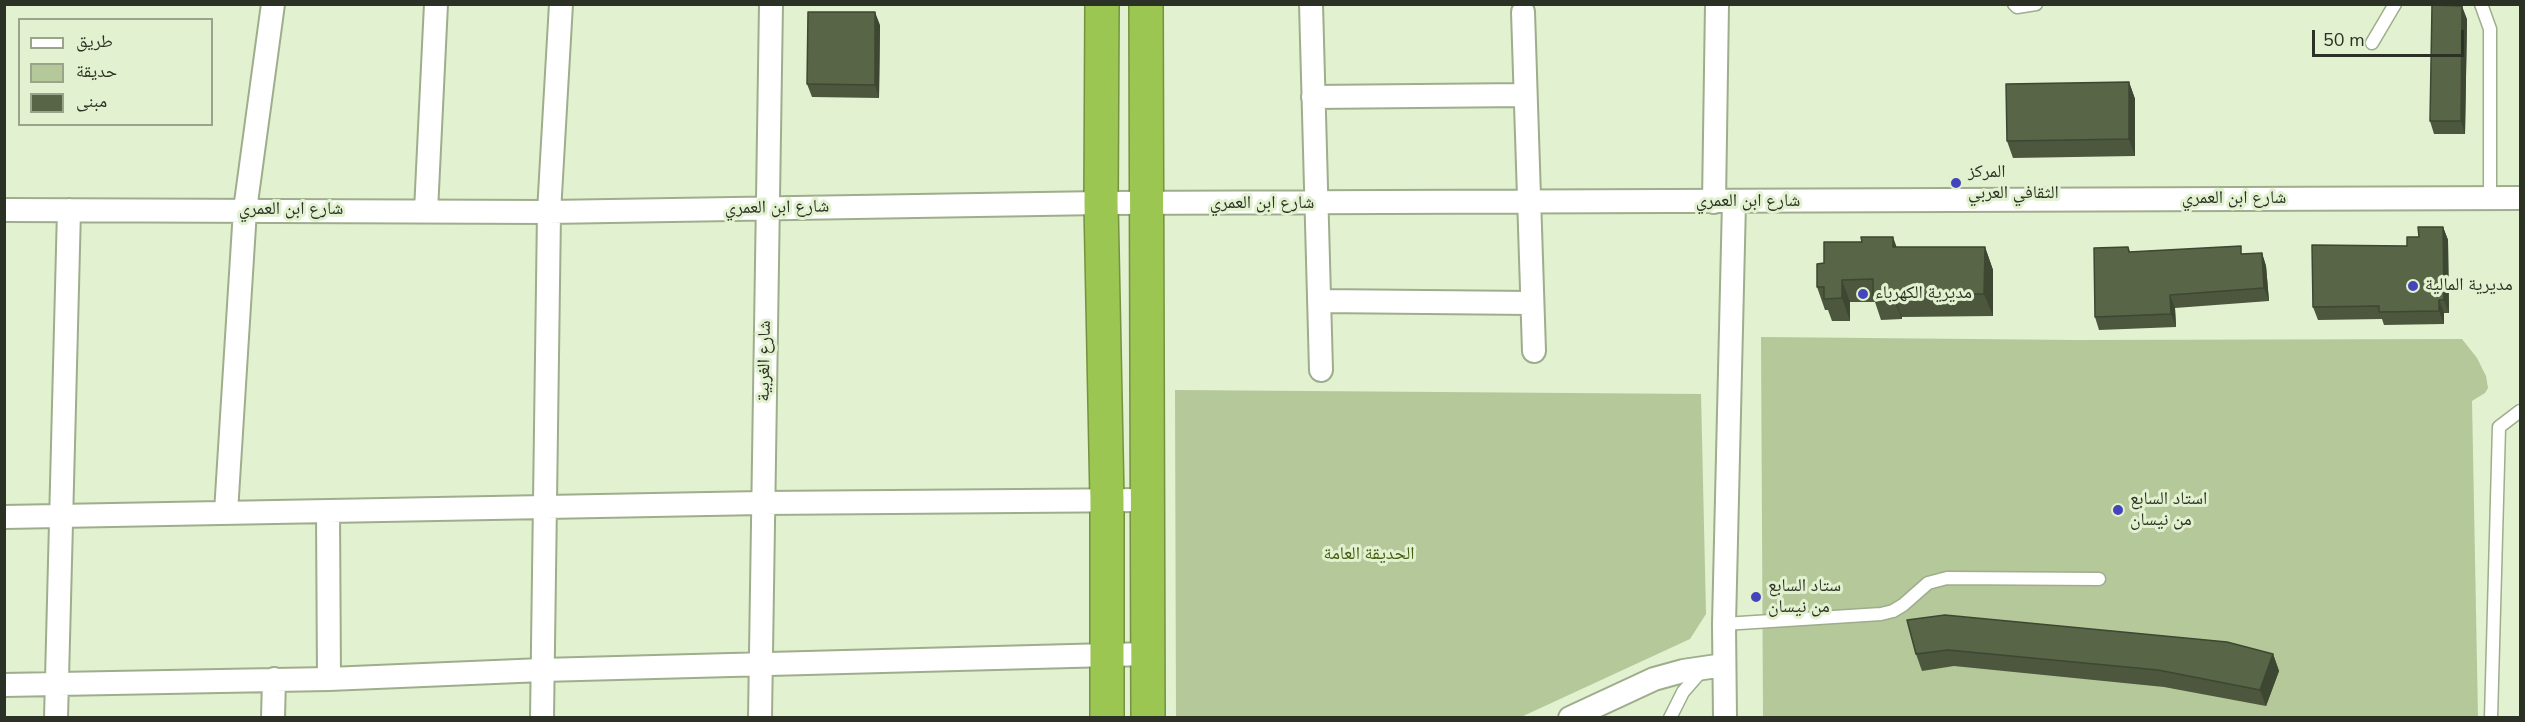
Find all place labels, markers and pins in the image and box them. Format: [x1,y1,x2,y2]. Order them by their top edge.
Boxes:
place label: المركز الثقافي العربي [1968,162,2059,204]
marker: المركز الثقافي العربي [1949,176,1963,190]
place label: مديرية المالية [2425,275,2513,297]
marker: مديرية المالية [2406,279,2420,293]
place label: مديرية الكهرباء [1875,283,1972,305]
marker: مديرية الكهرباء [1856,287,1870,301]
place label: استاد السابع من نيسان [2130,489,2207,532]
marker: استاد السابع من نيسان [2111,503,2125,517]
place label: ستاد السابع من نيسان [1768,576,1841,618]
marker: ستاد السابع من نيسان [1749,590,1763,604]

